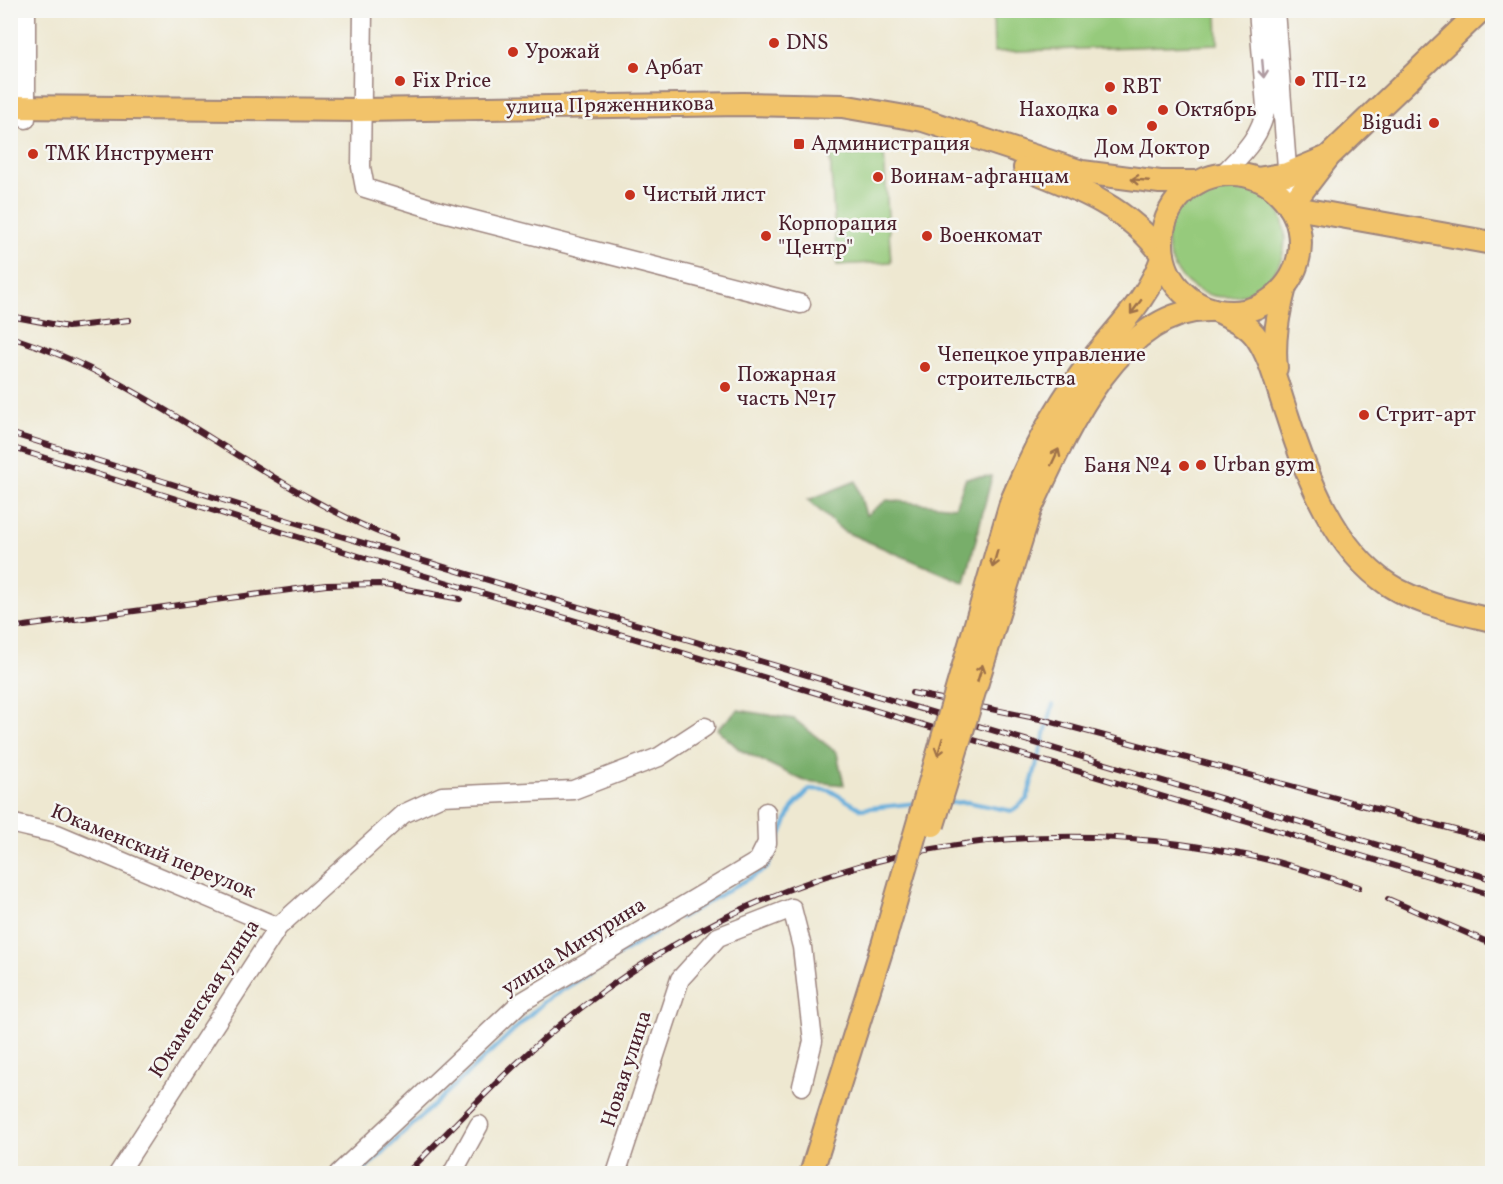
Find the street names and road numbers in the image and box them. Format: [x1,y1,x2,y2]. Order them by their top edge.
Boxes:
street label: улица Пряженникова [505,90,715,122]
street label: Юкаменский переулок [46,798,260,906]
street label: улица Мичурина [496,891,652,1003]
street label: Юкаменская улица [143,914,267,1084]
street label: Новая улица [595,1007,659,1131]

